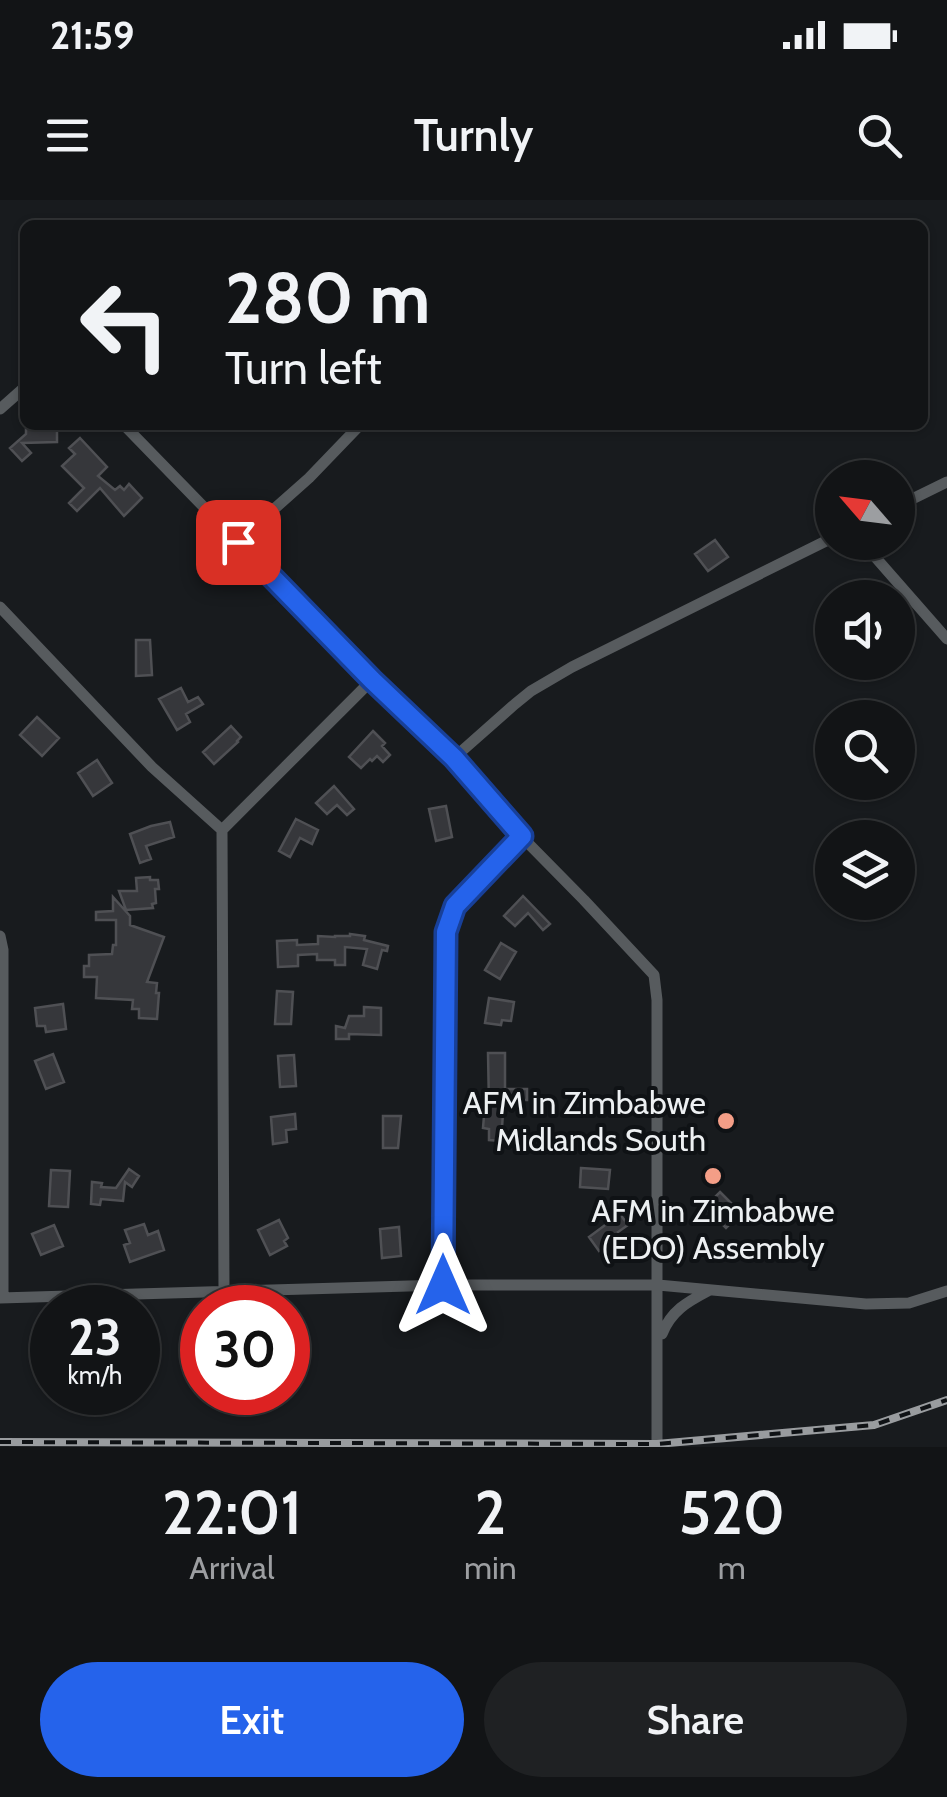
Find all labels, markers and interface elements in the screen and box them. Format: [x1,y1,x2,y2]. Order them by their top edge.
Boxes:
text: 21:59 [50,12,134,59]
icon: menu [40,108,95,163]
text: Turnly [414,108,533,162]
icon: search [852,108,907,163]
text: 280 m [225,255,430,341]
icon: left [60,260,190,390]
text: Turn left [225,341,382,395]
north arrow [815,460,915,560]
map controls [815,460,915,920]
pin [196,500,281,585]
icon: arrive [211,515,266,570]
button: sound [815,580,915,680]
button: search [815,700,915,800]
button: layers [815,820,915,920]
place label: AFM in Zimbabwe Midlands South [463,1083,706,1159]
marker: AFM in Zimbabwe Midlands South [715,1110,737,1132]
marker: AFM in Zimbabwe (EDO) Assembly [702,1165,724,1187]
place label: AFM in Zimbabwe (EDO) Assembly [591,1191,835,1267]
position arrow [391,1233,495,1337]
speed limit sign: 30 [180,1285,310,1415]
text: 23 [68,1307,122,1368]
text: km/h [68,1360,122,1390]
text: 22:01 [162,1476,302,1549]
text: 2 [474,1476,506,1549]
text: 520 [679,1476,785,1549]
text: Arrival [189,1548,275,1587]
text: min [464,1548,517,1587]
text: m [718,1548,746,1587]
button: Exit [40,1662,464,1777]
button: Share [484,1662,907,1777]

